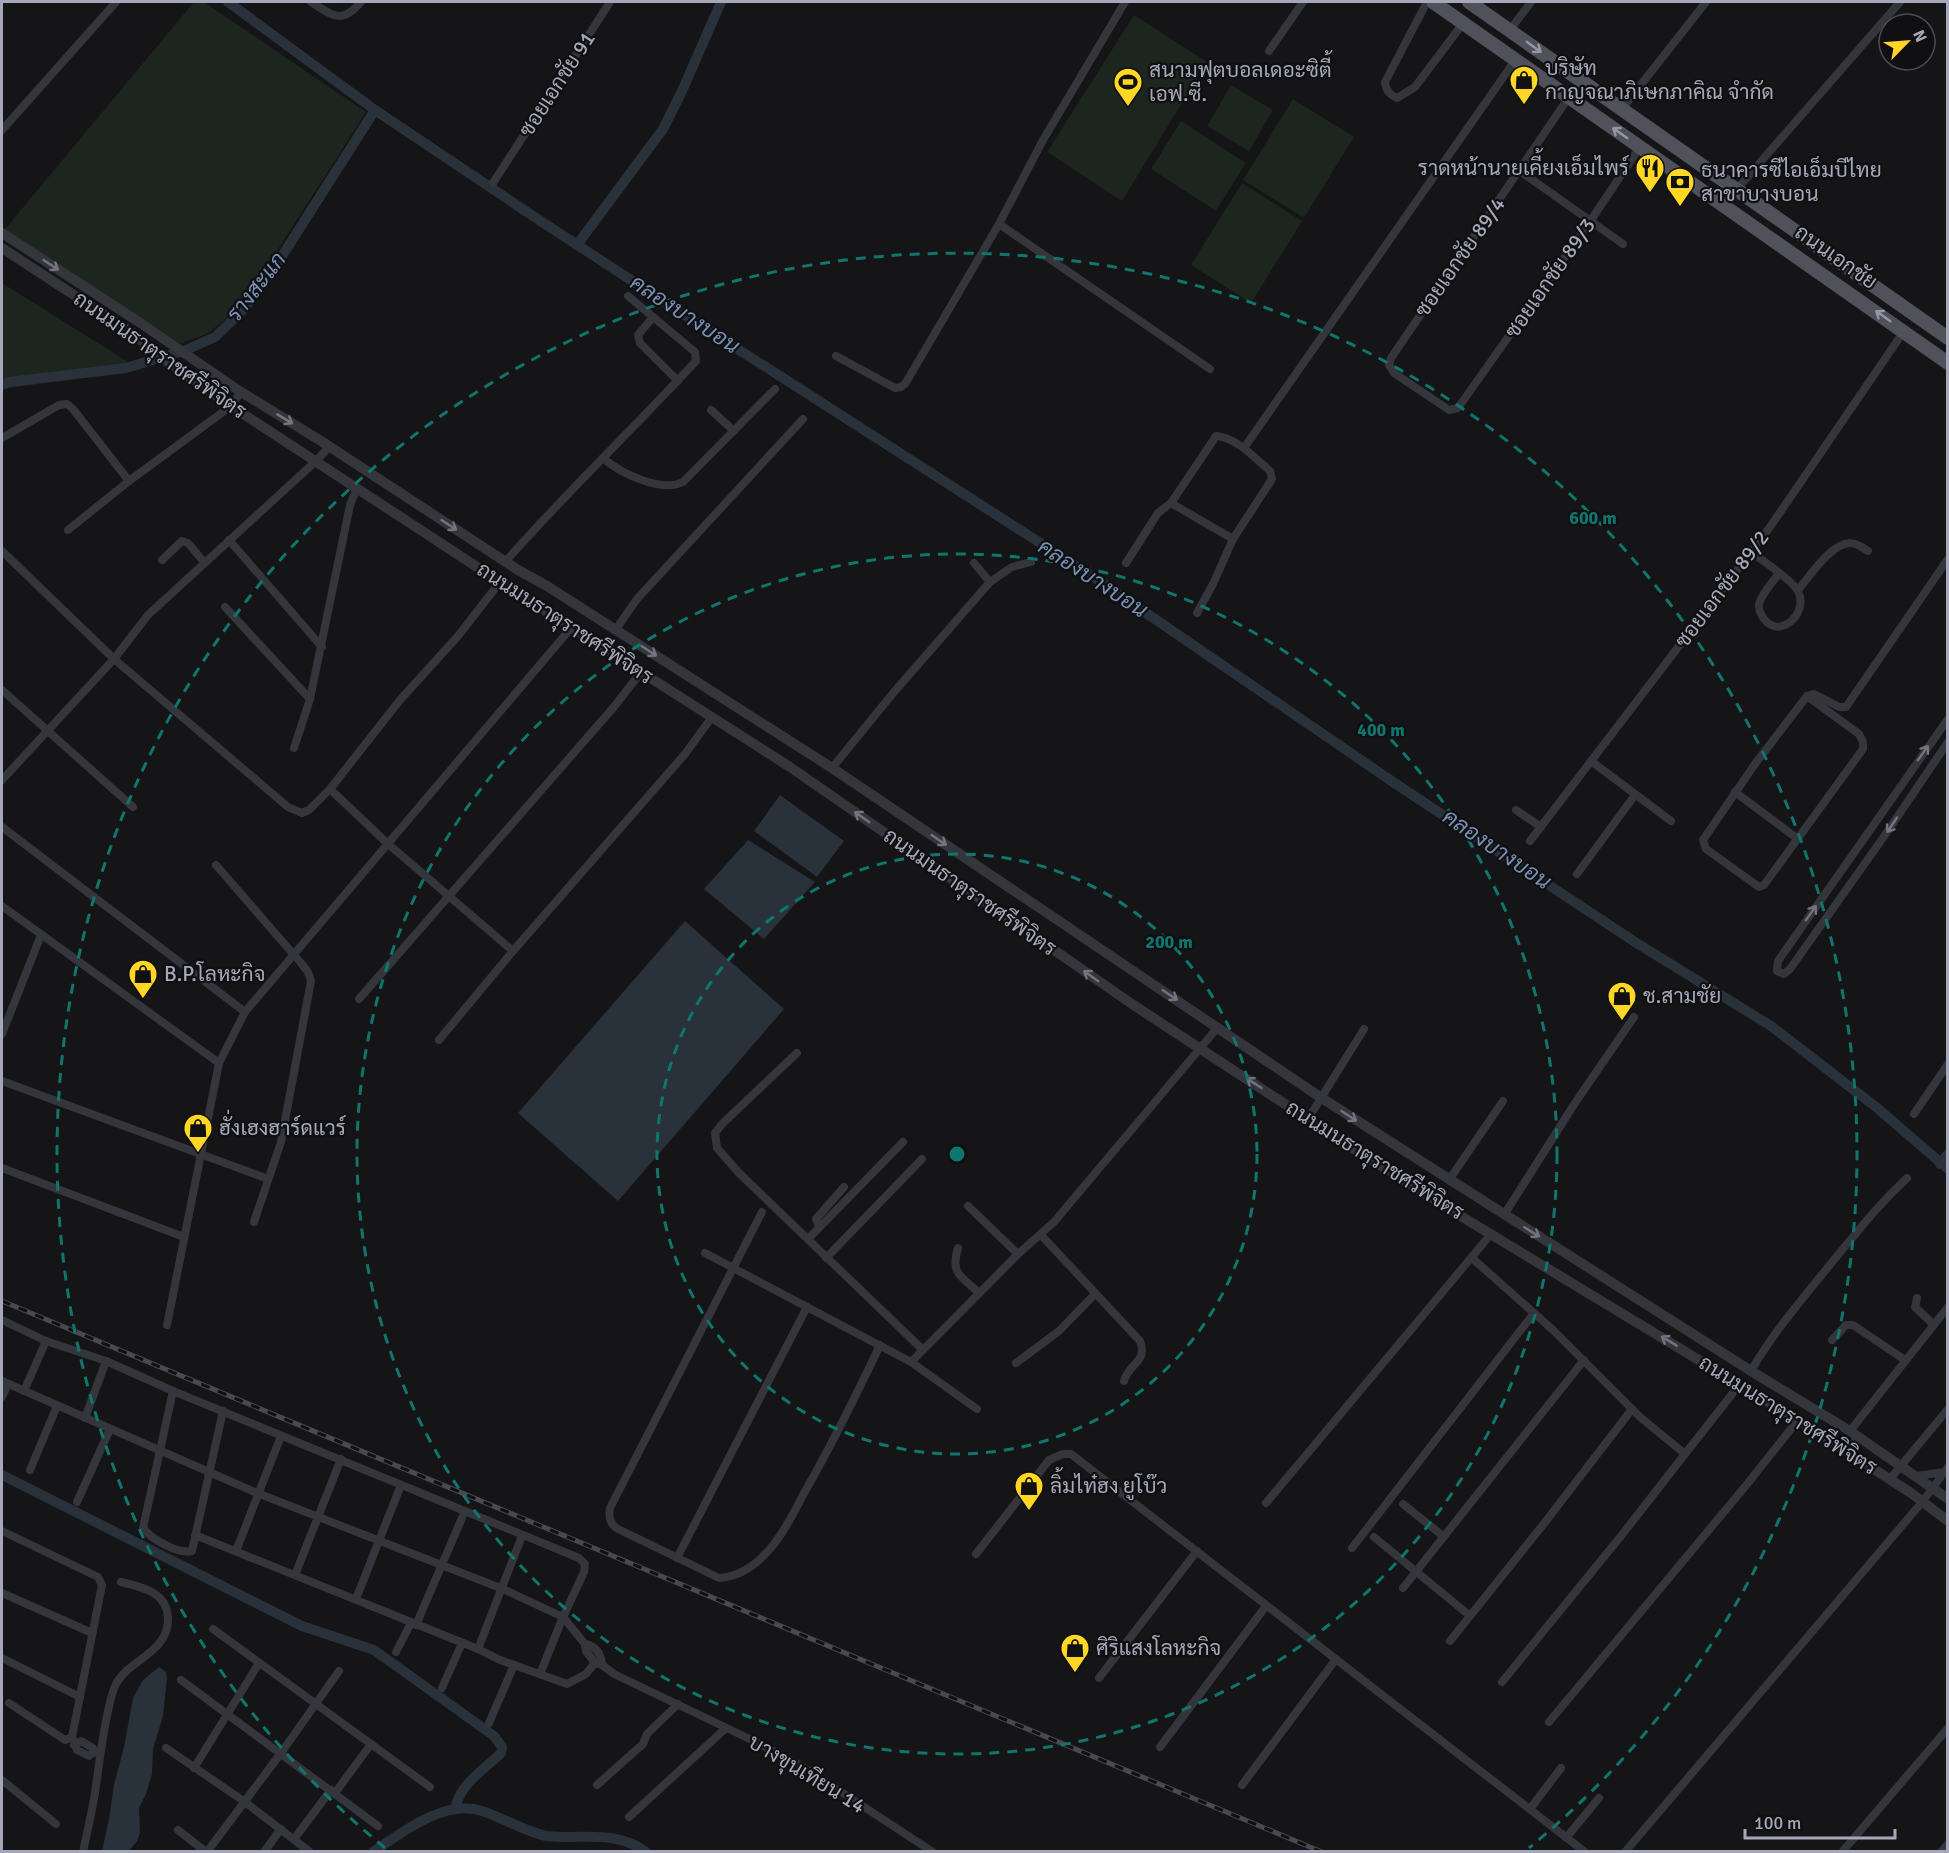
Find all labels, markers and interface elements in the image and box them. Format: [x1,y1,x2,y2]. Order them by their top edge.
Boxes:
north arrow [1877,12,1937,72]
street label: ซอยเอกชัย 91 [513,26,601,142]
text: N [1908,27,1931,45]
one-way arrow [1525,41,1541,53]
place label: สนามฟุตบอลเดอะซิตี้ เอฟ.ซี. [1149,50,1332,107]
place label: บริษัท กาญจณาภิเษกภาคิณ จำกัด [1545,55,1774,105]
shop icon: บริษัท กาญจณาภิเษกภาคิณ จำกัด [1508,64,1540,106]
sports icon: สนามฟุตบอลเดอะซิตี้ เอฟ.ซี. [1112,66,1144,108]
one-way arrow [1612,127,1628,139]
place label: ราดหน้านายเคี้ยงเอ็มไพร์ [1418,148,1629,181]
restaurant icon: ราดหน้านายเคี้ยงเอ็มไพร์ [1634,152,1666,194]
place label: ธนาคารซีไอเอ็มบีไทย สาขาบางบอน [1701,155,1882,207]
bank icon: ธนาคารซีไอเอ็มบีไทย สาขาบางบอน [1664,166,1696,208]
street label: ซอยเอกชัย 89/4 [1409,192,1511,322]
street label: ซอยเอกชัย 89/3 [1499,213,1601,343]
street label: ถนนเอกชัย [1790,219,1882,295]
water label: รางสะแก [220,247,292,327]
one-way arrow [42,259,59,271]
water label: คลองบางบอน [625,269,745,359]
street label: ถนนมนธาตุราชศรีพิจิตร [68,286,251,425]
one-way arrow [1876,310,1892,322]
one-way arrow [276,414,293,426]
text: 600 m [1569,507,1617,529]
one-way arrow [440,519,457,531]
street label: ซอยเอกชัย 89/2 [1669,525,1775,653]
water label: คลองบางบอน [1033,533,1153,623]
street label: ถนนมนธาตุราชศรีพิจิตร [471,556,658,691]
one-way arrow [641,644,658,657]
text: 400 m [1357,719,1405,741]
one-way arrow [1917,746,1929,762]
water label: คลองบางบอน [1438,803,1556,895]
one-way arrow [854,811,870,823]
one-way arrow [1886,817,1898,833]
street label: ถนนมนธาตุราชศรีพิจิตร [878,823,1061,962]
one-way arrow [930,834,946,846]
one-way arrow [1805,906,1817,922]
text: 200 m [1145,931,1193,953]
shop icon: B.P.โลหะกิจ [127,958,159,1000]
place label: B.P.โลหะกิจ [164,961,265,987]
one-way arrow [1083,970,1100,982]
shop icon: ช.สามชัย [1606,980,1638,1022]
place label: ช.สามชัย [1643,983,1721,1009]
one-way arrow [1162,989,1178,1001]
one-way arrow [1246,1077,1262,1089]
street label: ถนนมนธาตุราชศรีพิจิตร [1281,1095,1469,1226]
place label: ฮั่งเฮงฮาร์ดแวร์ [219,1109,346,1141]
one-way arrow [1340,1111,1357,1123]
shop icon: ฮั่งเฮงฮาร์ดแวร์ [182,1112,214,1154]
centre of rings [947,1144,967,1164]
one-way arrow [1523,1226,1539,1238]
one-way arrow [1661,1335,1678,1347]
street label: ถนนมนธาตุราชศรีพิจิตร [1694,1350,1882,1481]
place label: ลิ้มไท๋ฮง ยูโบ๊ว [1050,1467,1167,1501]
shop icon: ลิ้มไท๋ฮง ยูโบ๊ว [1013,1470,1045,1512]
shop icon: ศิริแสงโลหะกิจ [1059,1632,1091,1674]
place label: ศิริแสงโลหะกิจ [1096,1635,1221,1661]
street label: บางขุนเทียน 14 [743,1729,870,1820]
scale bar [1745,1802,1895,1840]
text: 100 m [1754,1812,1801,1834]

